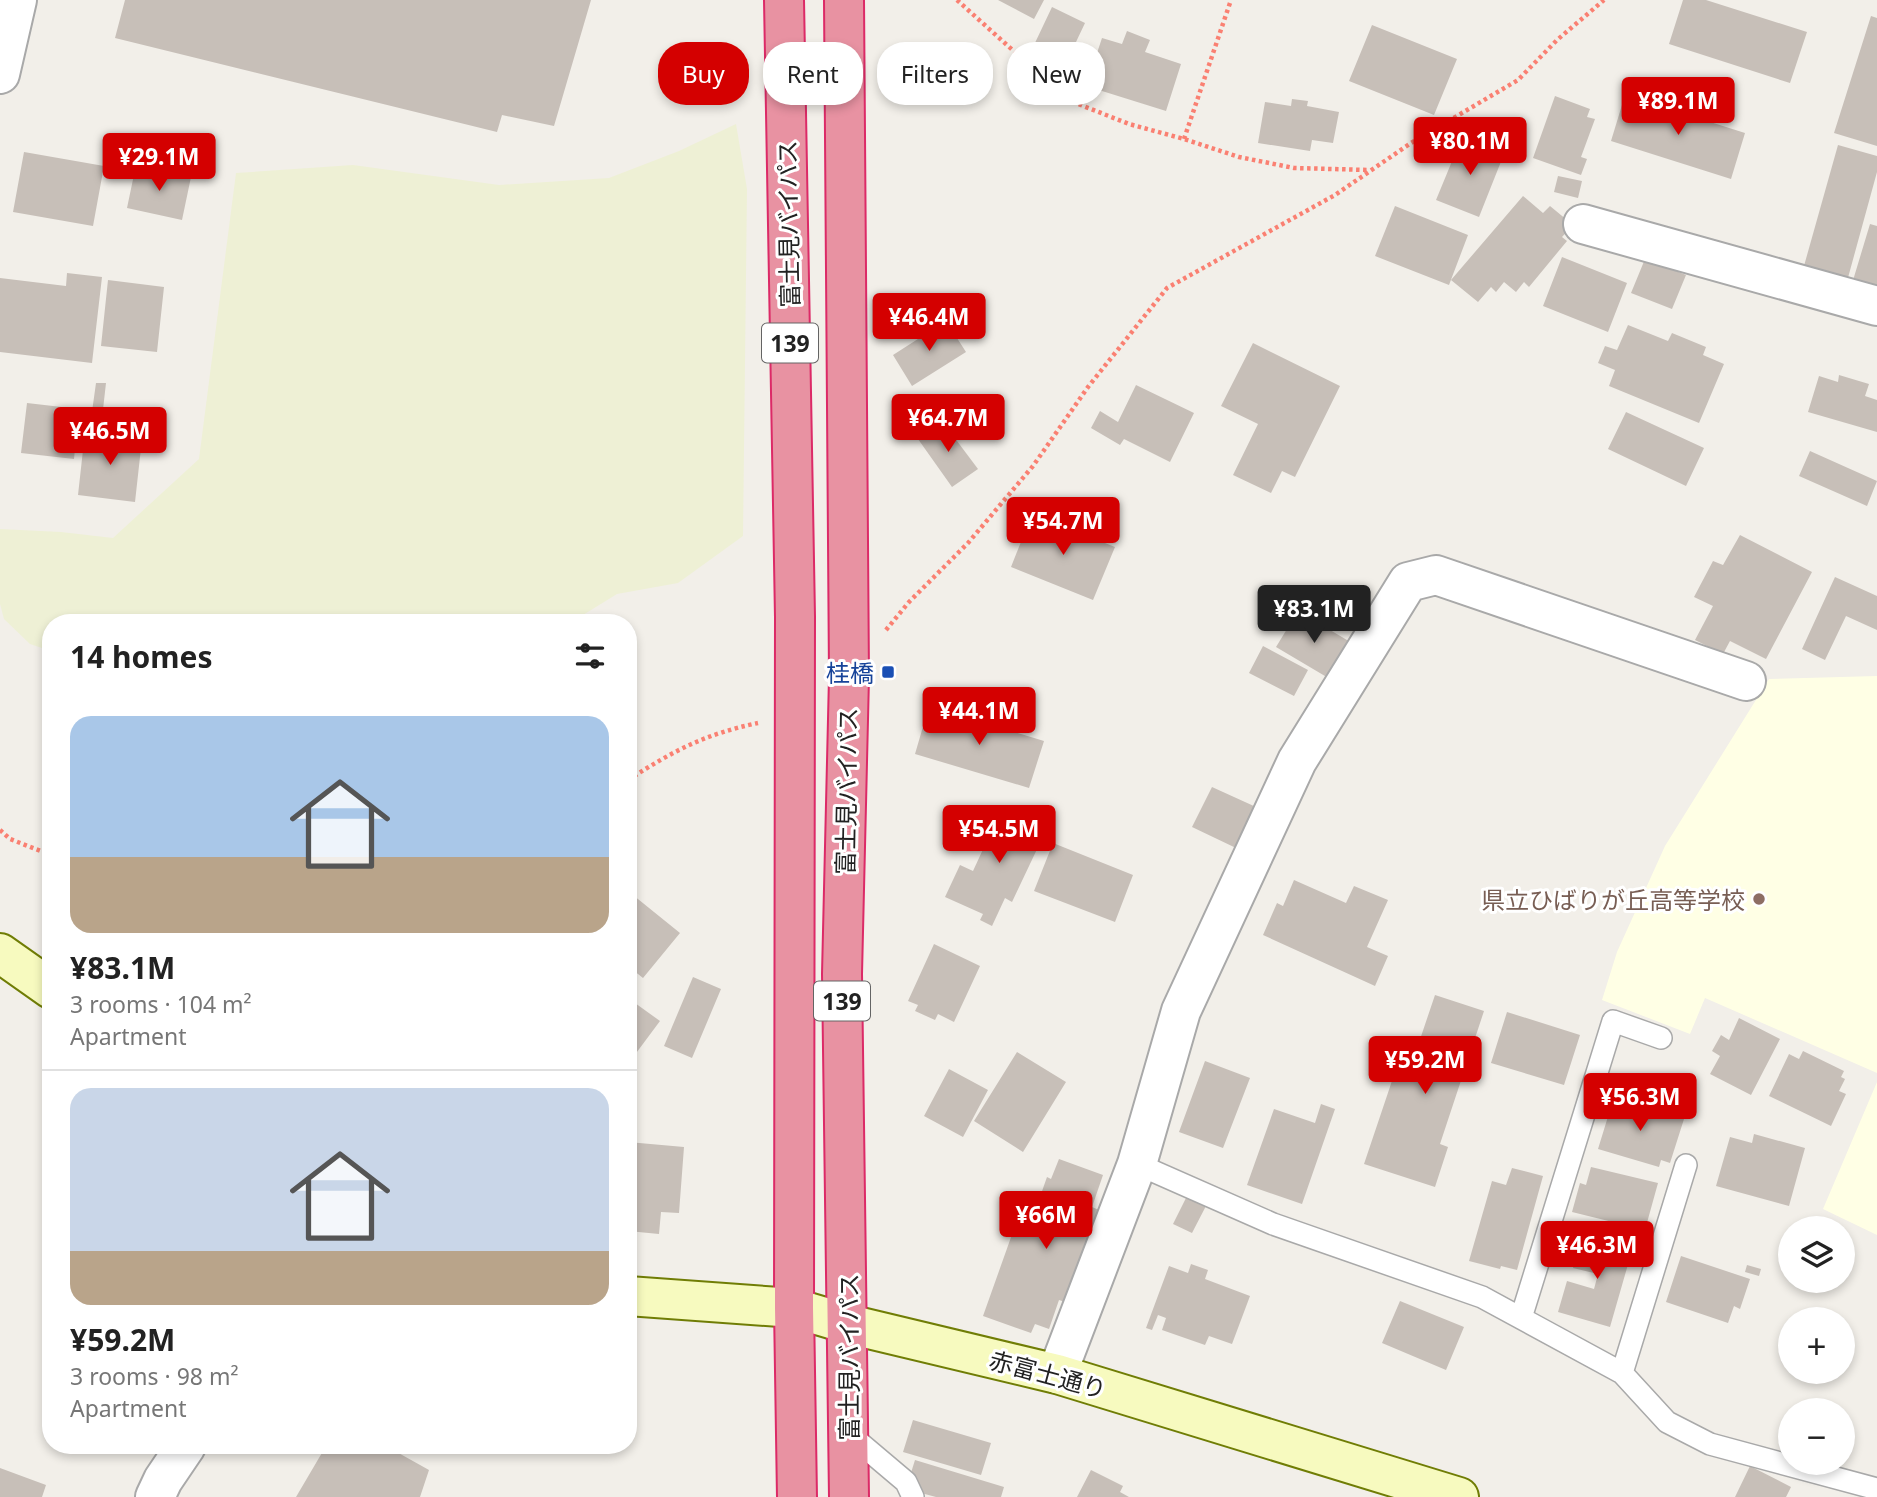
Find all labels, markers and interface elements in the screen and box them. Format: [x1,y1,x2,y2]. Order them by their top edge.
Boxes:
chip: Buy [658,42,749,105]
chip: Rent [763,42,863,105]
chip: Filters [877,42,993,105]
chip: New [1007,42,1105,105]
pin: ¥89.1M [1621,78,1735,137]
text: ¥89.1M [1638,84,1718,116]
pin: ¥80.1M [1413,118,1527,177]
text: ¥80.1M [1430,124,1510,156]
pin: ¥29.1M [102,134,216,193]
text: ¥29.1M [119,140,199,172]
street label: 富士見バイパス [770,140,806,308]
pin: ¥46.4M [872,294,986,353]
text: ¥46.4M [889,300,969,332]
road number: 139 [762,324,818,362]
pin: ¥64.7M [891,394,1005,454]
text: ¥64.7M [908,401,988,433]
pin: ¥46.5M [53,407,167,467]
text: ¥46.5M [70,414,150,446]
pin: ¥54.7M [1006,498,1120,557]
text: ¥54.7M [1023,504,1103,536]
pin: ¥83.1M [1257,586,1371,645]
text: ¥83.1M [1274,592,1354,624]
text: 14 homes [70,636,213,677]
icon: filters [571,637,609,675]
place label: 桂橋 [826,656,874,689]
marker: 桂橋 [880,664,896,680]
pin: ¥44.1M [922,688,1036,747]
text: ¥44.1M [939,694,1019,726]
street label: 富士見バイパス [828,707,864,875]
icon: home [277,761,403,887]
pin: ¥54.5M [942,806,1056,865]
text: ¥54.5M [959,812,1039,844]
place label: 県立ひばりが丘高等学校 [1481,883,1745,916]
marker: 県立ひばりが丘高等学校 [1751,891,1767,907]
text: ¥83.1M [70,947,175,988]
road number: 139 [814,982,870,1020]
text: 3 rooms · 104 m² [70,988,252,1020]
text: Apartment [70,1020,187,1052]
pin: ¥59.2M [1368,1036,1482,1096]
text: ¥59.2M [1385,1043,1465,1075]
pin: ¥56.3M [1583,1074,1697,1133]
text: ¥56.3M [1600,1080,1680,1112]
icon: home [277,1133,403,1259]
pin: ¥66M [1005,1192,1087,1251]
text: ¥66M [1015,1198,1077,1230]
map controls [1778,1216,1855,1475]
button: layers [1778,1216,1855,1293]
pin: ¥46.3M [1540,1222,1654,1281]
text: ¥46.3M [1557,1228,1637,1260]
street label: 富士見バイパス [832,1273,865,1441]
button: + [1778,1307,1855,1384]
text: ¥59.2M [70,1319,175,1360]
street label: 赤富士通り [986,1343,1110,1405]
text: 3 rooms · 98 m² [70,1360,239,1392]
text: Apartment [70,1392,187,1424]
button: − [1778,1398,1855,1475]

